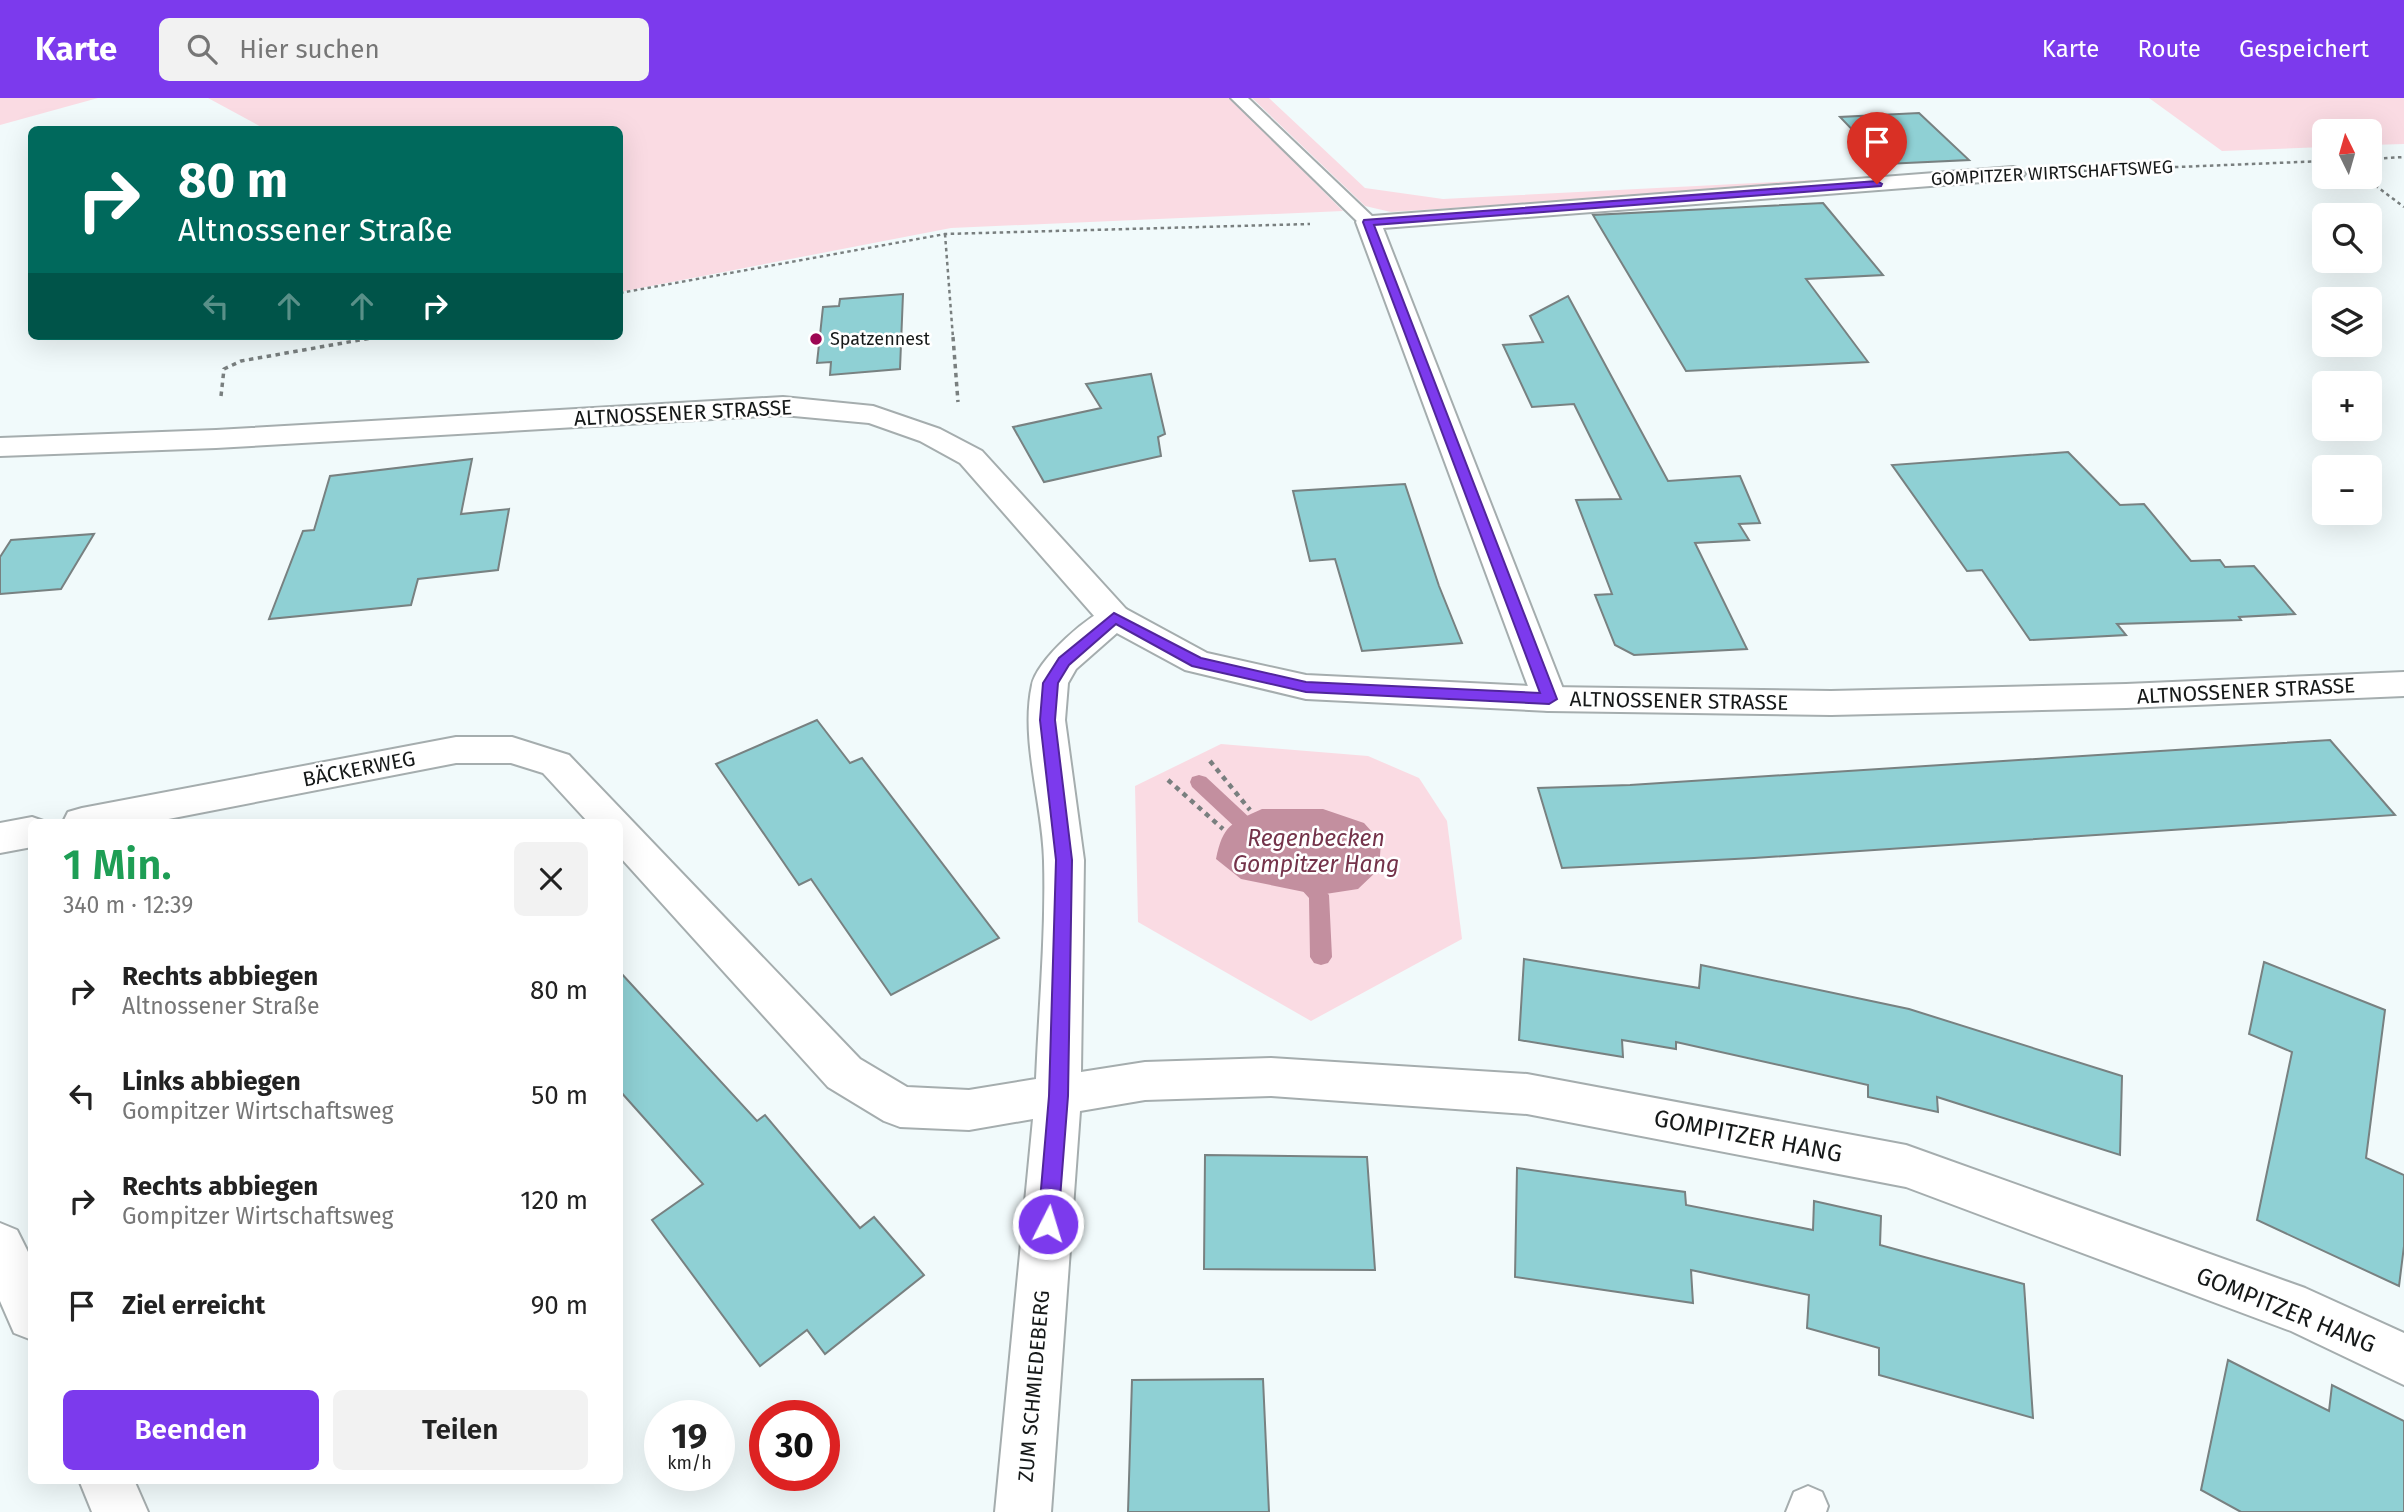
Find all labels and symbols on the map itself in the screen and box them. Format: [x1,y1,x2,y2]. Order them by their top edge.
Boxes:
pin [1847,112,1907,184]
north arrow [2312,119,2382,189]
street label: GOMPITZER WIRTSCHAFTSWEG [1930,156,2174,190]
place label: Spatzennest [830,328,930,350]
marker: Spatzennest [808,331,824,347]
street label: ALTNOSSENER STRASSE [573,394,793,432]
street label: ALTNOSSENER STRASSE [2136,672,2356,710]
street label: ALTNOSSENER STRASSE [1569,686,1789,716]
street label: BÄCKERWEG [300,745,418,793]
water label: Regenbecken Gompitzer Hang [1233,824,1399,878]
street label: GOMPITZER HANG [1652,1104,1844,1168]
position arrow [1011,1187,1085,1261]
street label: GOMPITZER HANG [2192,1261,2380,1359]
street label: ZUM SCHMIEDEBERG [1013,1289,1055,1483]
speed limit sign: 30 [749,1400,840,1491]

